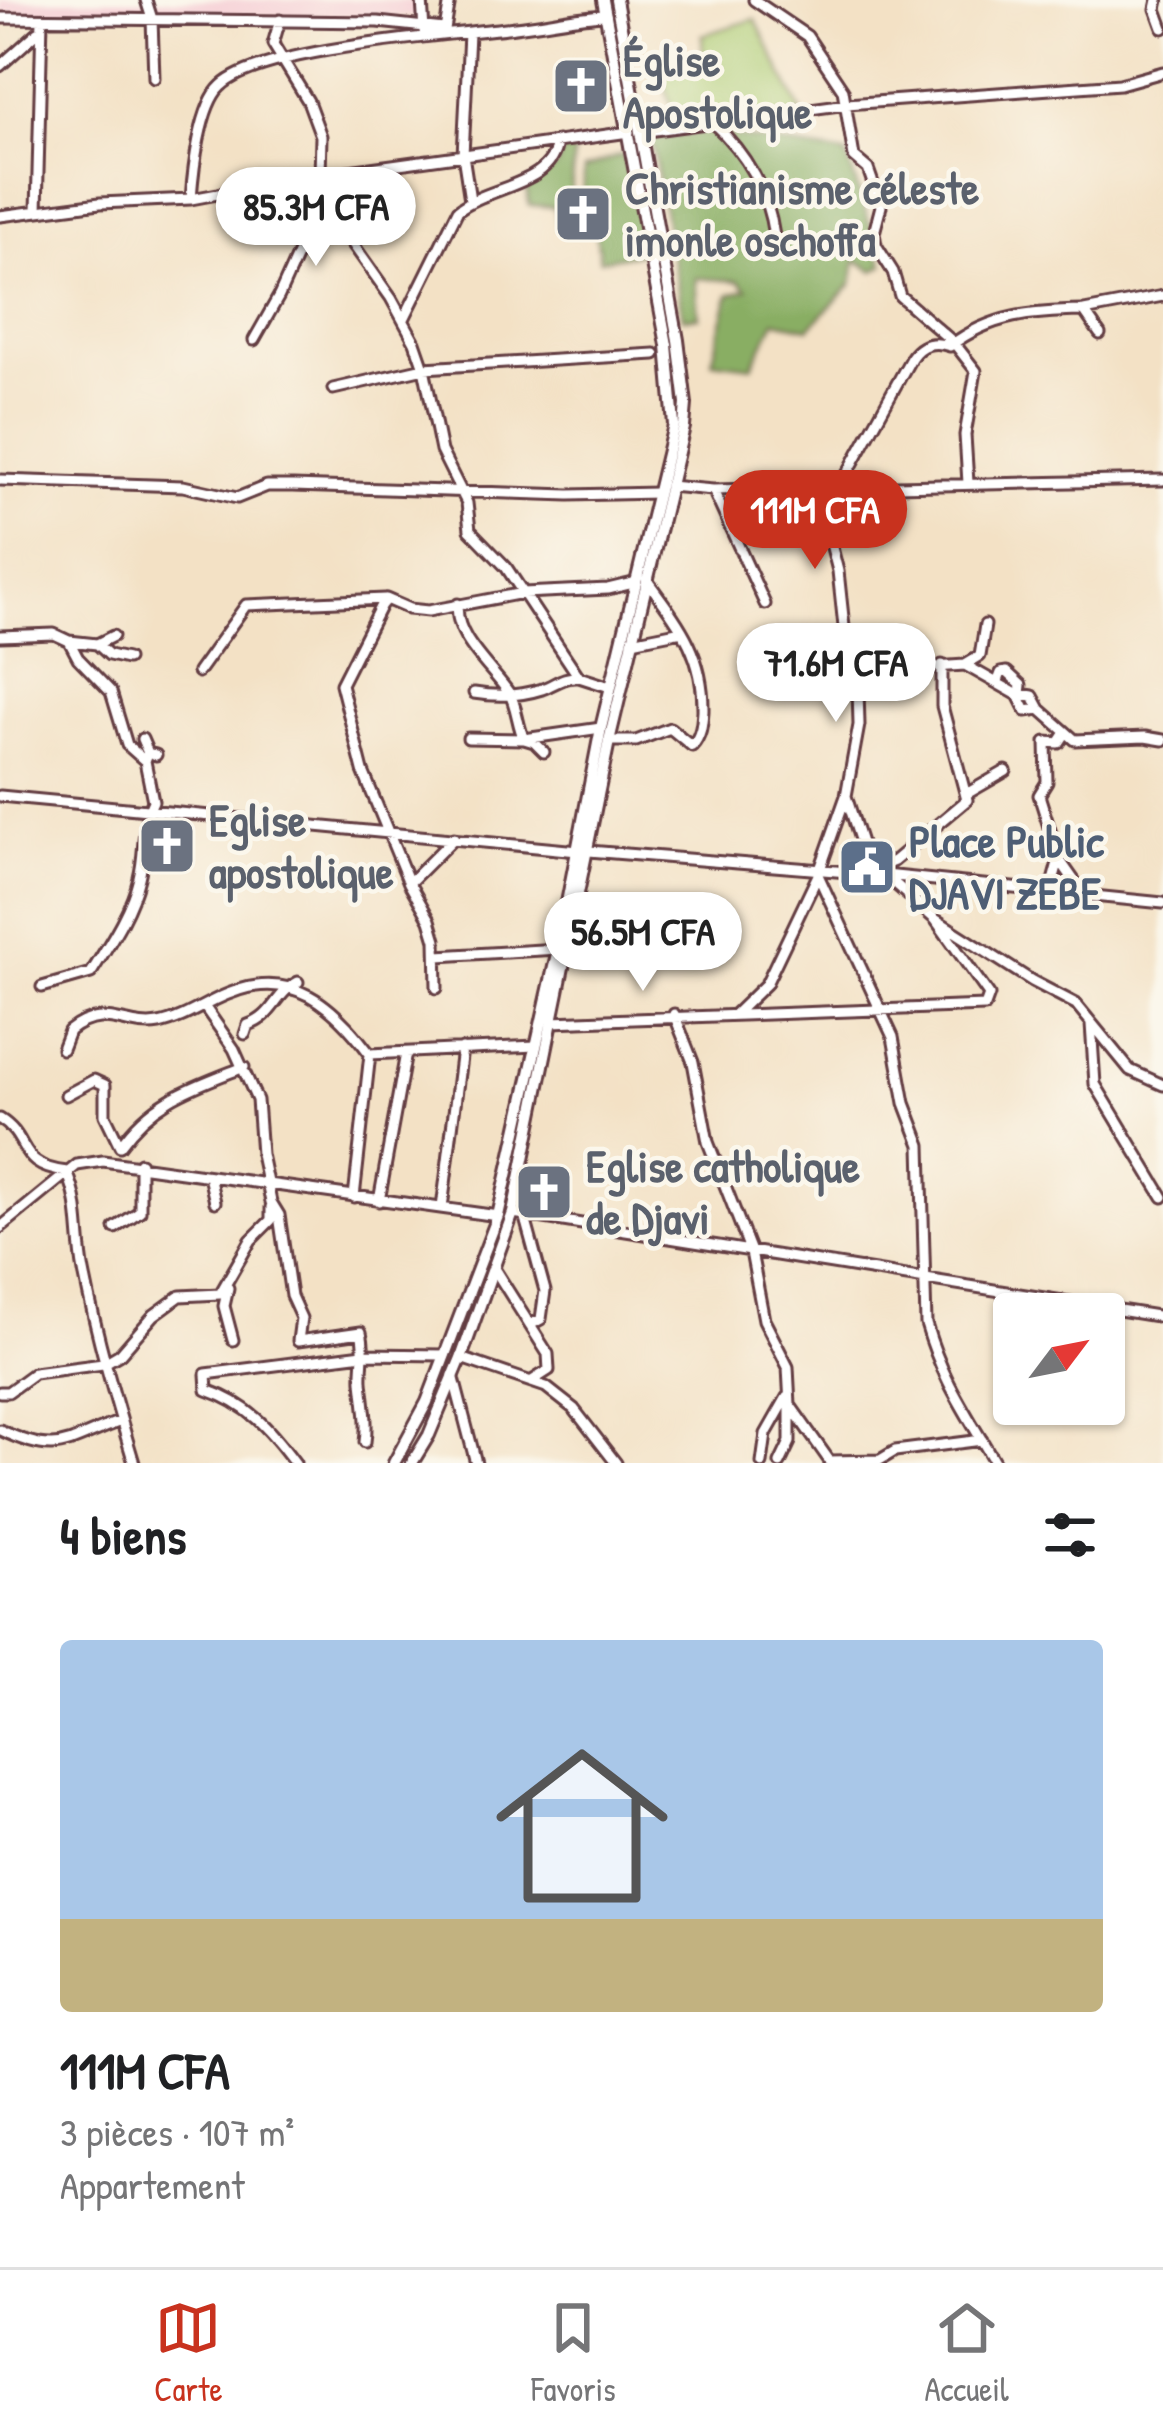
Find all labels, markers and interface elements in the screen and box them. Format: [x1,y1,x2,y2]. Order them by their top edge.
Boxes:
place label: Église Apostolique [623,29,812,143]
church icon: Église Apostolique [550,55,612,117]
place label: Christianisme céleste imonle oschoffa [625,157,979,270]
pin: 85.3M CFA [179,167,453,269]
text: 85.3M CFA [243,179,389,232]
church icon: Christianisme céleste imonle oschoffa [552,183,614,245]
pin: 111M CFA [691,470,939,572]
text: 111M CFA [750,482,880,535]
pin: 71.6M CFA [699,623,973,725]
text: 71.6M CFA [764,635,908,688]
place label: Eglise apostolique [209,789,394,903]
place label: Place Public DJAVI ZEBE [909,810,1104,923]
church icon: Eglise apostolique [136,815,198,877]
public building icon: Place Public DJAVI ZEBE [836,836,898,898]
pin: 56.5M CFA [506,892,780,994]
text: 56.5M CFA [571,904,715,957]
place label: Eglise catholique de Djavi [586,1135,860,1248]
church icon: Eglise catholique de Djavi [513,1161,575,1223]
north arrow [993,1293,1125,1425]
map controls [993,1293,1125,1425]
text: 4 biens [60,1501,186,1570]
icon: filters [1037,1502,1103,1568]
icon: home [474,1718,690,1934]
text: 111M CFA [60,2036,230,2105]
text: 3 pièces · 107 m² [60,2105,294,2158]
text: Appartement [60,2158,245,2211]
tab: Carte [154,2295,223,2411]
tab: Favoris [531,2295,616,2411]
tab: Accueil [924,2295,1009,2411]

